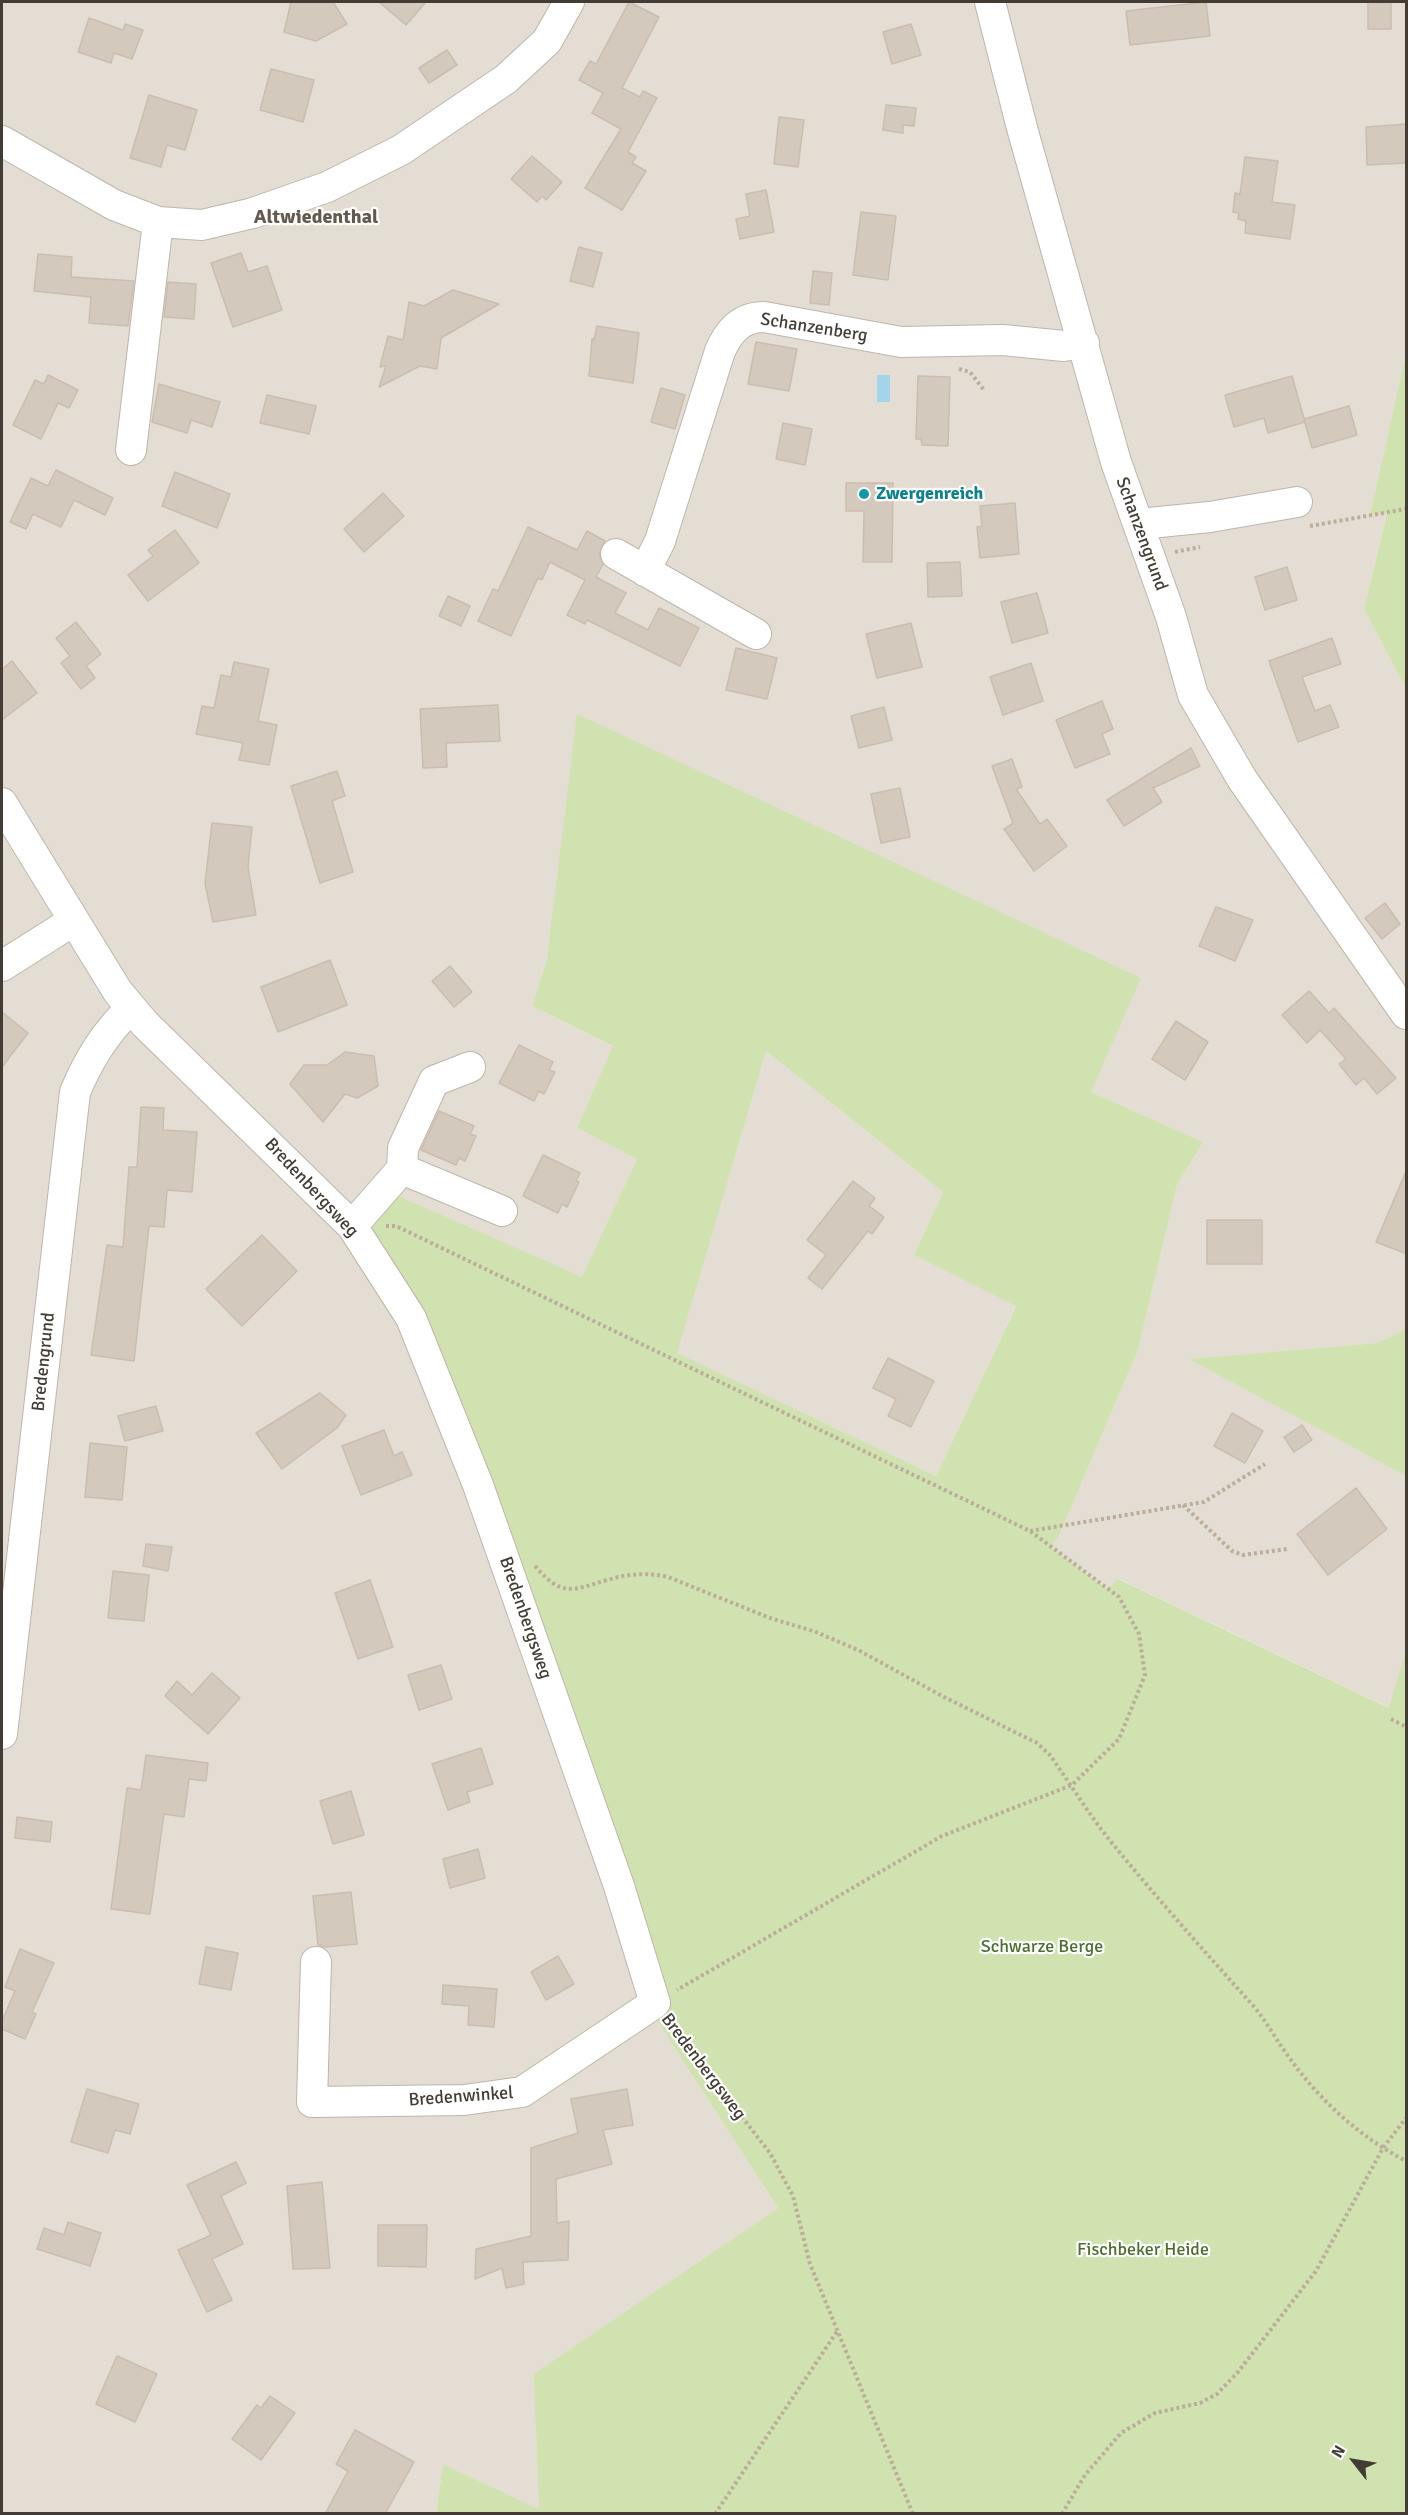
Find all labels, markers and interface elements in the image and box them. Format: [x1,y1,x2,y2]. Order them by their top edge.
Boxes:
district label: Altwiedenthal [254,206,378,230]
street label: Schanzenberg [759,309,869,347]
street label: Schanzengrund [1110,474,1172,594]
place label: Zwergenreich [876,483,983,505]
marker: Zwergenreich [857,487,871,501]
street label: Bredenbergsweg [259,1134,363,1242]
street label: Bredengrund [28,1311,60,1413]
street label: Bredenbergsweg [494,1554,556,1682]
park label: Schwarze Berge [981,1936,1103,1958]
street label: Bredenbergsweg [656,2009,750,2125]
street label: Bredenwinkel [408,2083,514,2111]
park label: Fischbeker Heide [1077,2239,1209,2261]
north arrow [1324,2431,1384,2491]
text: N [1327,2442,1350,2462]

